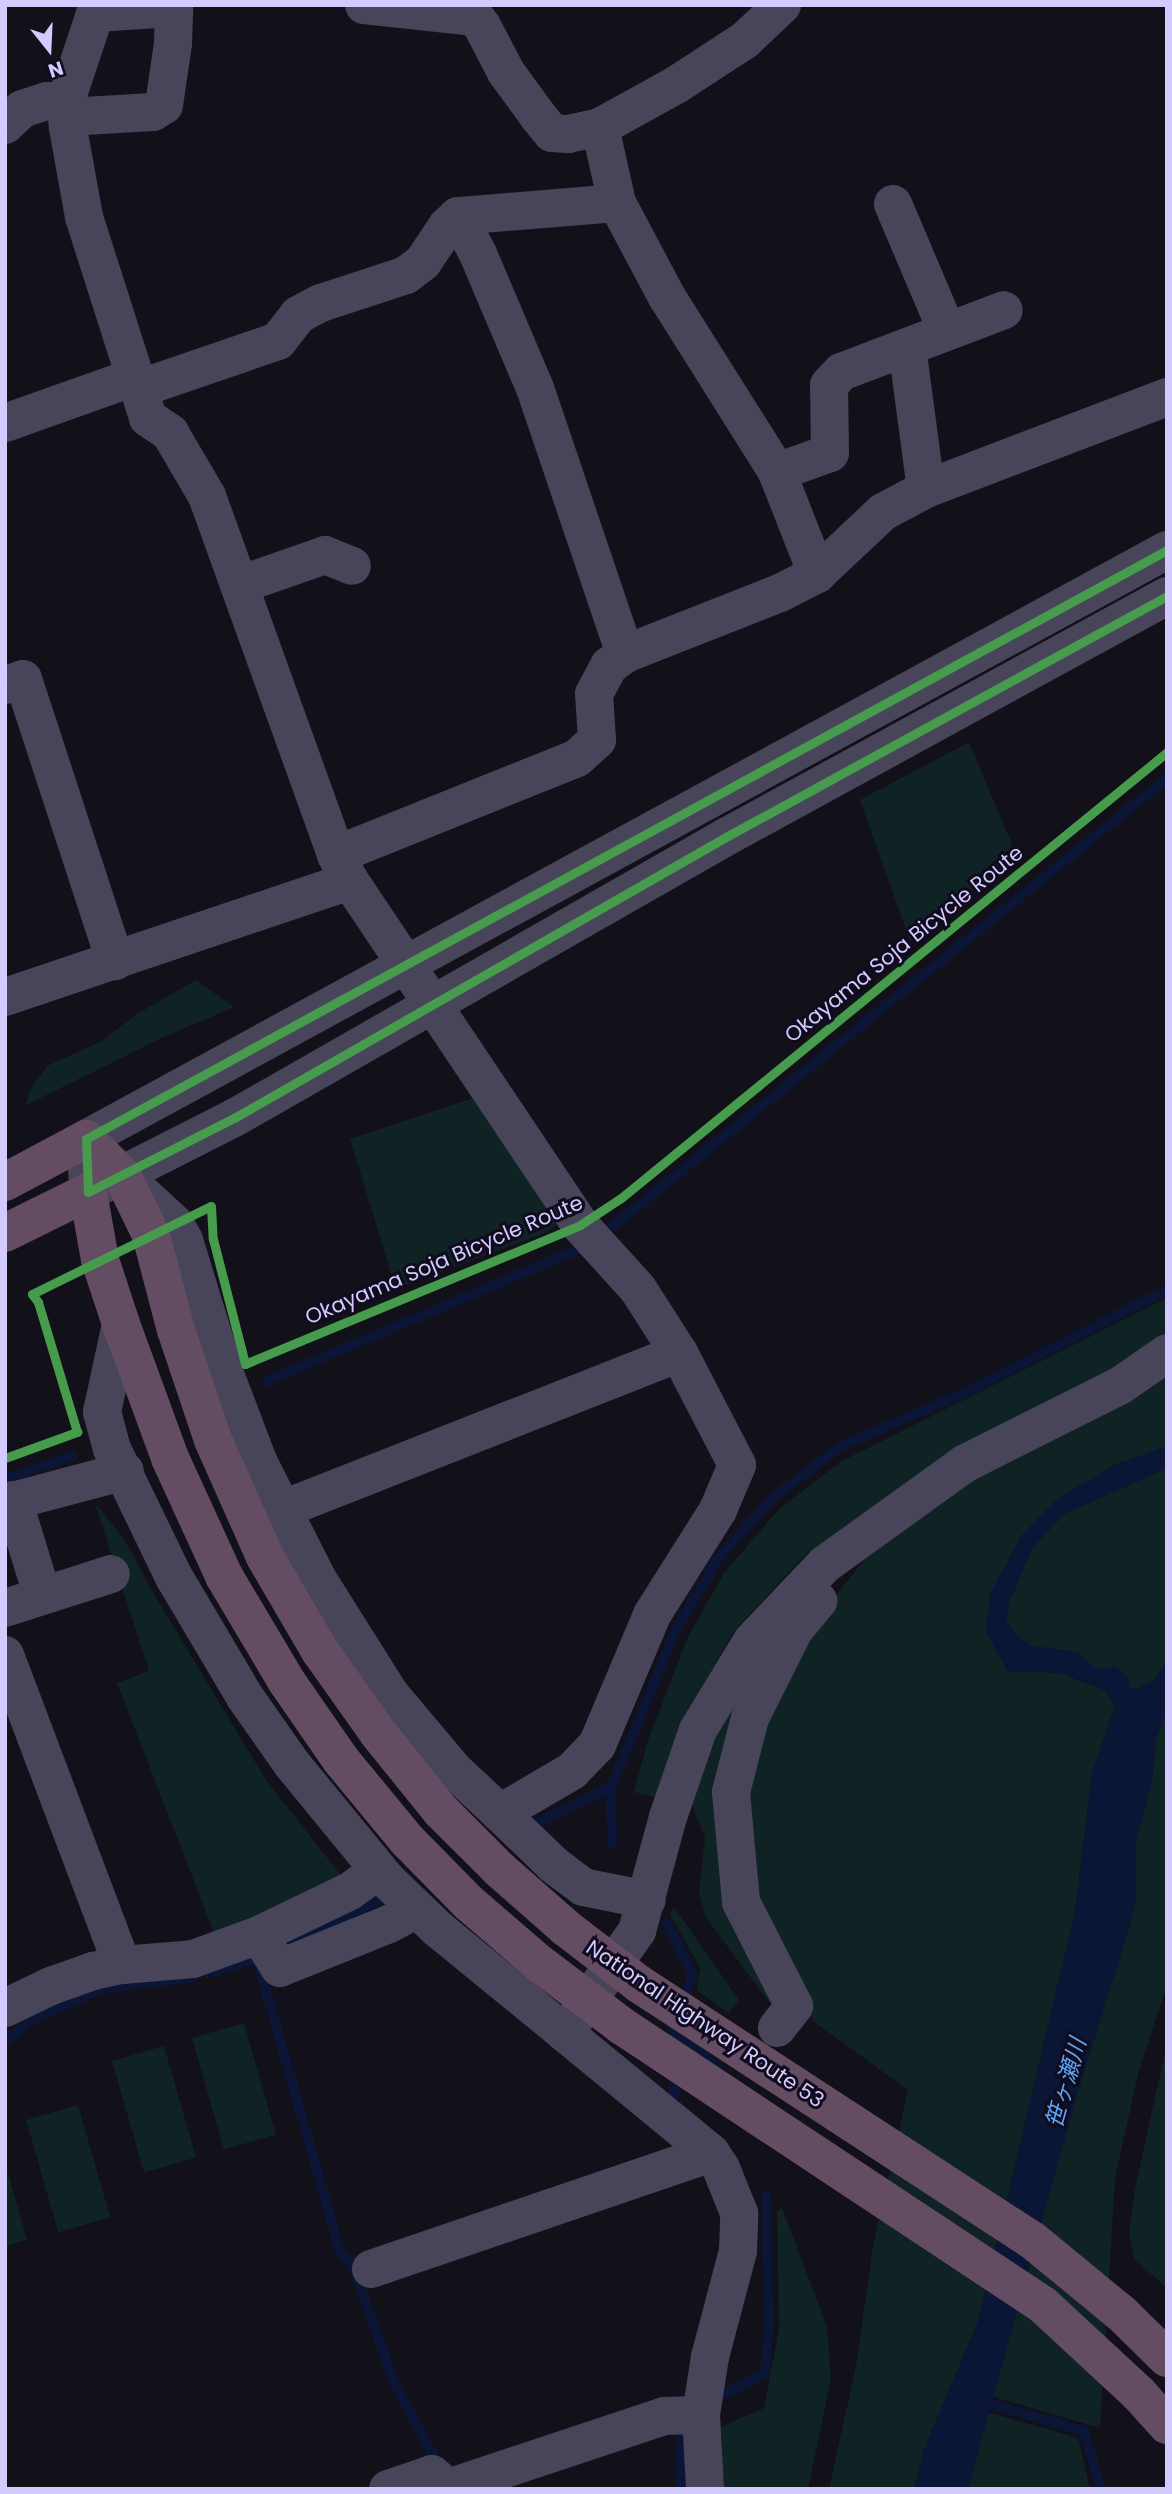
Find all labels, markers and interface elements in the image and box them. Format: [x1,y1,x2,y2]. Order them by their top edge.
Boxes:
north arrow [14,14,84,84]
text: N [45,54,67,84]
street label: Okayama Soja Bicycle Route [780,840,1028,1048]
street label: Okayama Soja Bicycle Route [301,1190,587,1330]
street label: National Highway Route 53 [581,1935,829,2113]
water label: 笹ヶ瀬川 [1040,2035,1092,2131]

